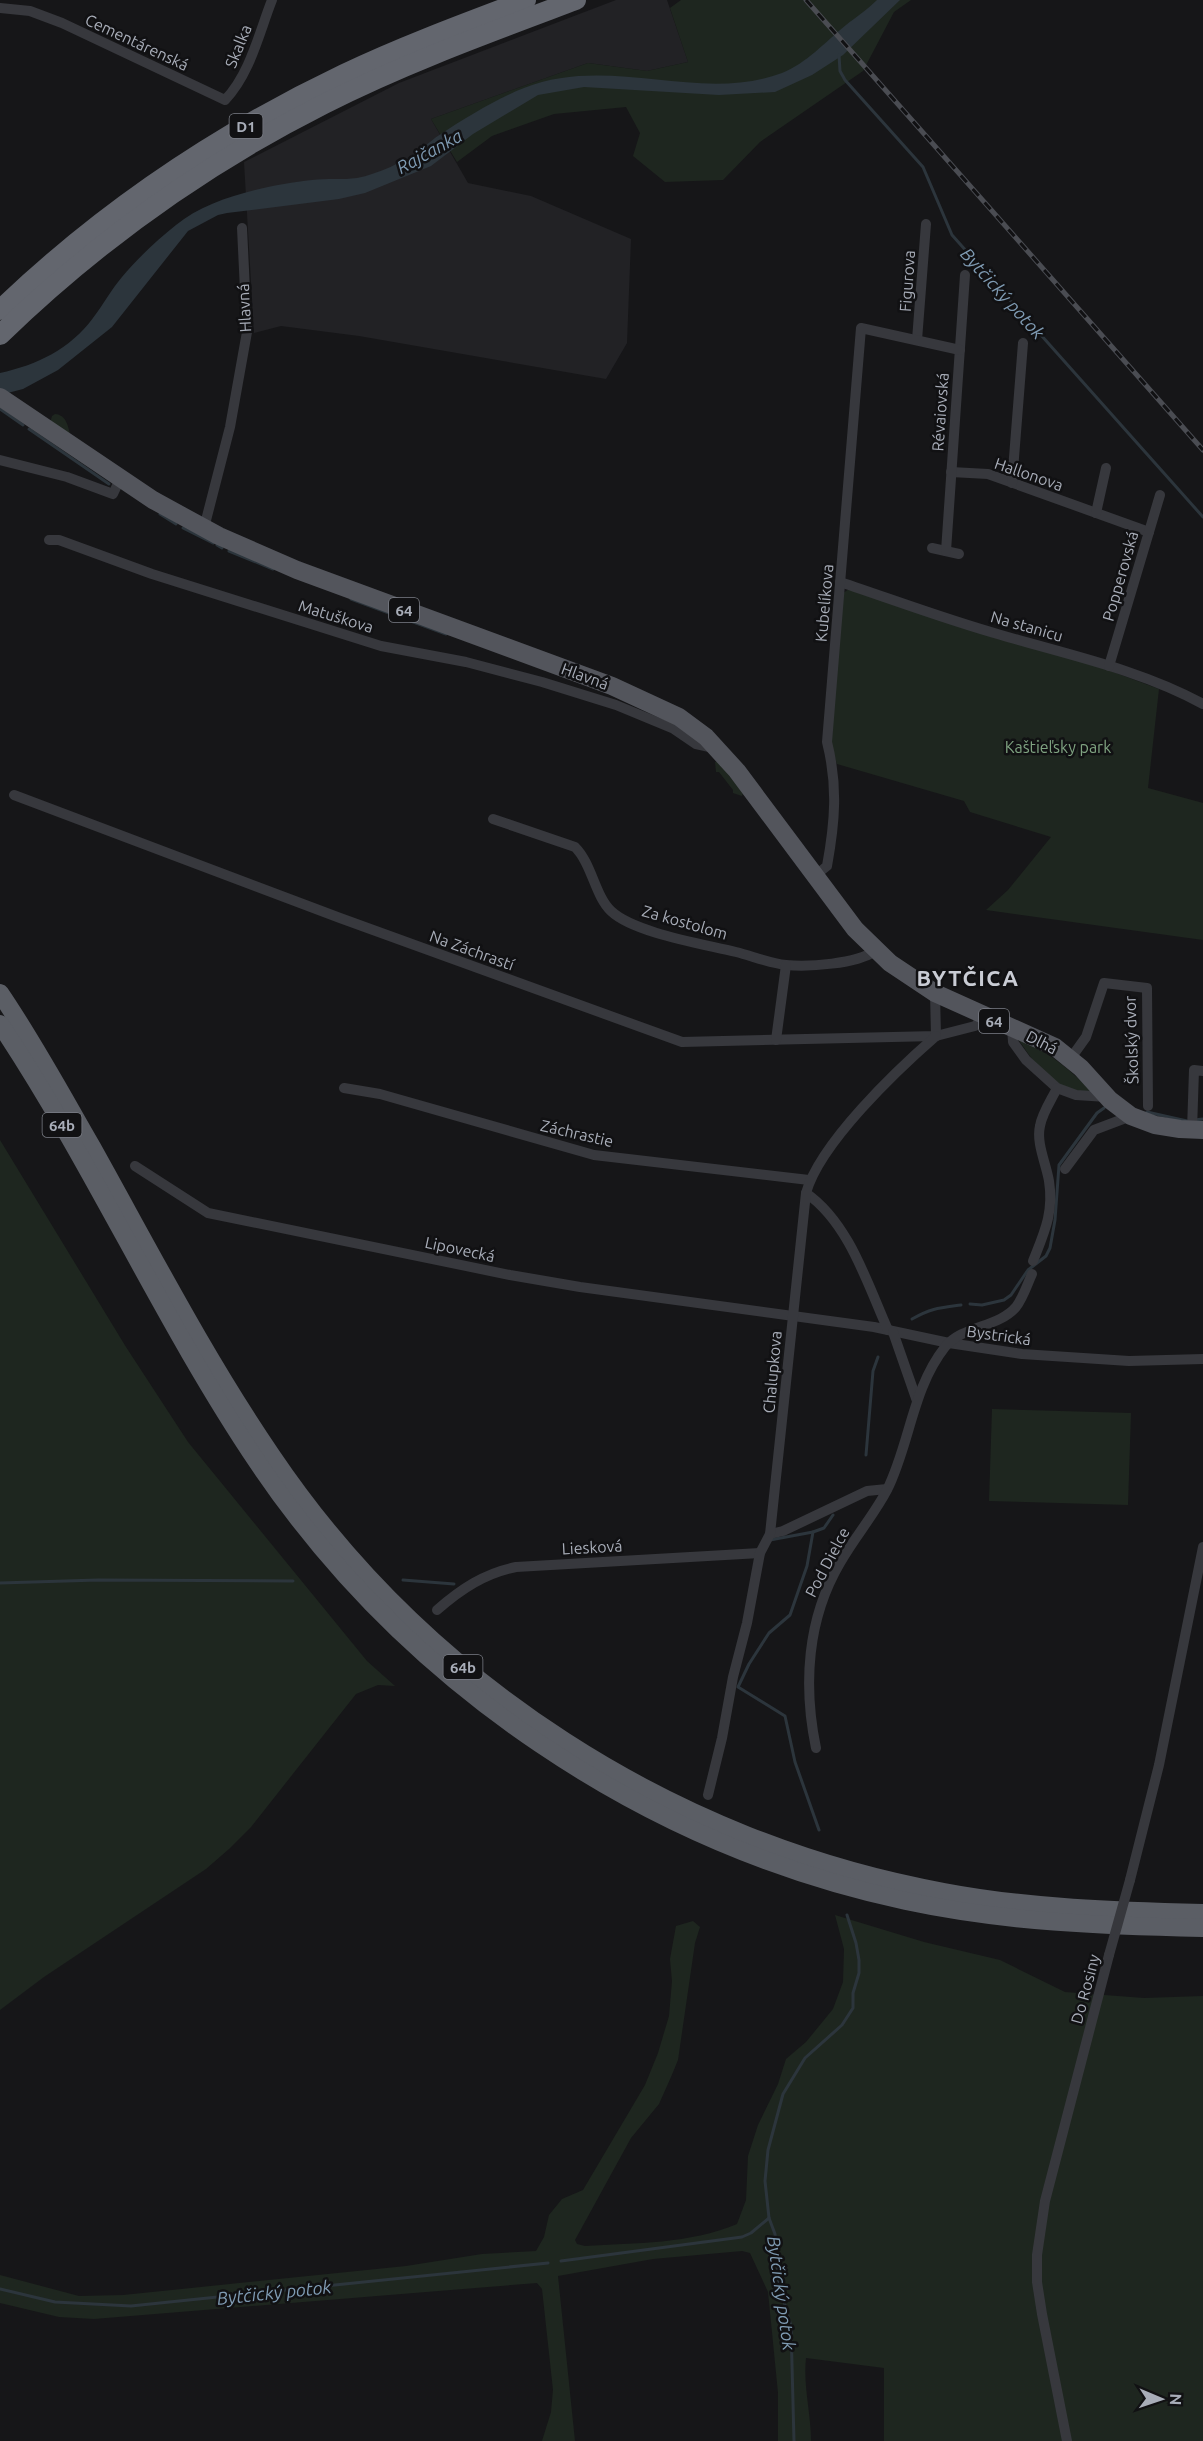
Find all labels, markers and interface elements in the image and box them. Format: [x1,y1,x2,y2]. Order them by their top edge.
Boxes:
street label: Cementárenská [82,10,192,74]
street label: Skalka [221,22,255,70]
road number: D1 [230,114,262,138]
water label: Rajčanka [393,125,465,177]
water label: Bytčický potok [957,243,1050,343]
street label: Figurova [896,249,918,313]
street label: Hlavná [234,283,254,333]
street label: Révaiovská [928,372,952,452]
street label: Hallonova [992,454,1066,494]
street label: Popperovská [1099,529,1141,623]
street label: Kubelíkova [812,563,836,643]
street label: Matuškova [296,596,376,636]
road number: 64 [389,598,419,622]
street label: Na stanicu [989,607,1065,645]
street label: Hlavná [559,659,611,693]
park label: Kaštieľsky park [1005,738,1111,756]
street label: Za kostolom [640,901,730,943]
street label: Na Záchrastí [427,926,518,974]
district label: BYTČICA [917,965,1019,990]
street label: Školský dvor [1119,995,1142,1085]
road number: 64 [979,1009,1009,1033]
street label: Dlhá [1023,1027,1061,1057]
road number: 64b [42,1113,82,1137]
street label: Záchrastie [539,1116,615,1150]
street label: Lipovecká [423,1233,497,1265]
street label: Bystrická [966,1322,1032,1348]
street label: Chalupkova [759,1330,785,1414]
street label: Pod Dielce [801,1524,853,1600]
street label: Liesková [561,1536,623,1558]
road number: 64b [444,1655,482,1679]
street label: Do Rosiny [1067,1952,1103,2026]
water label: Bytčický potok [764,2235,800,2352]
water label: Bytčický potok [216,2276,333,2308]
north arrow [1131,2369,1191,2429]
text: N [1167,2393,1185,2406]

